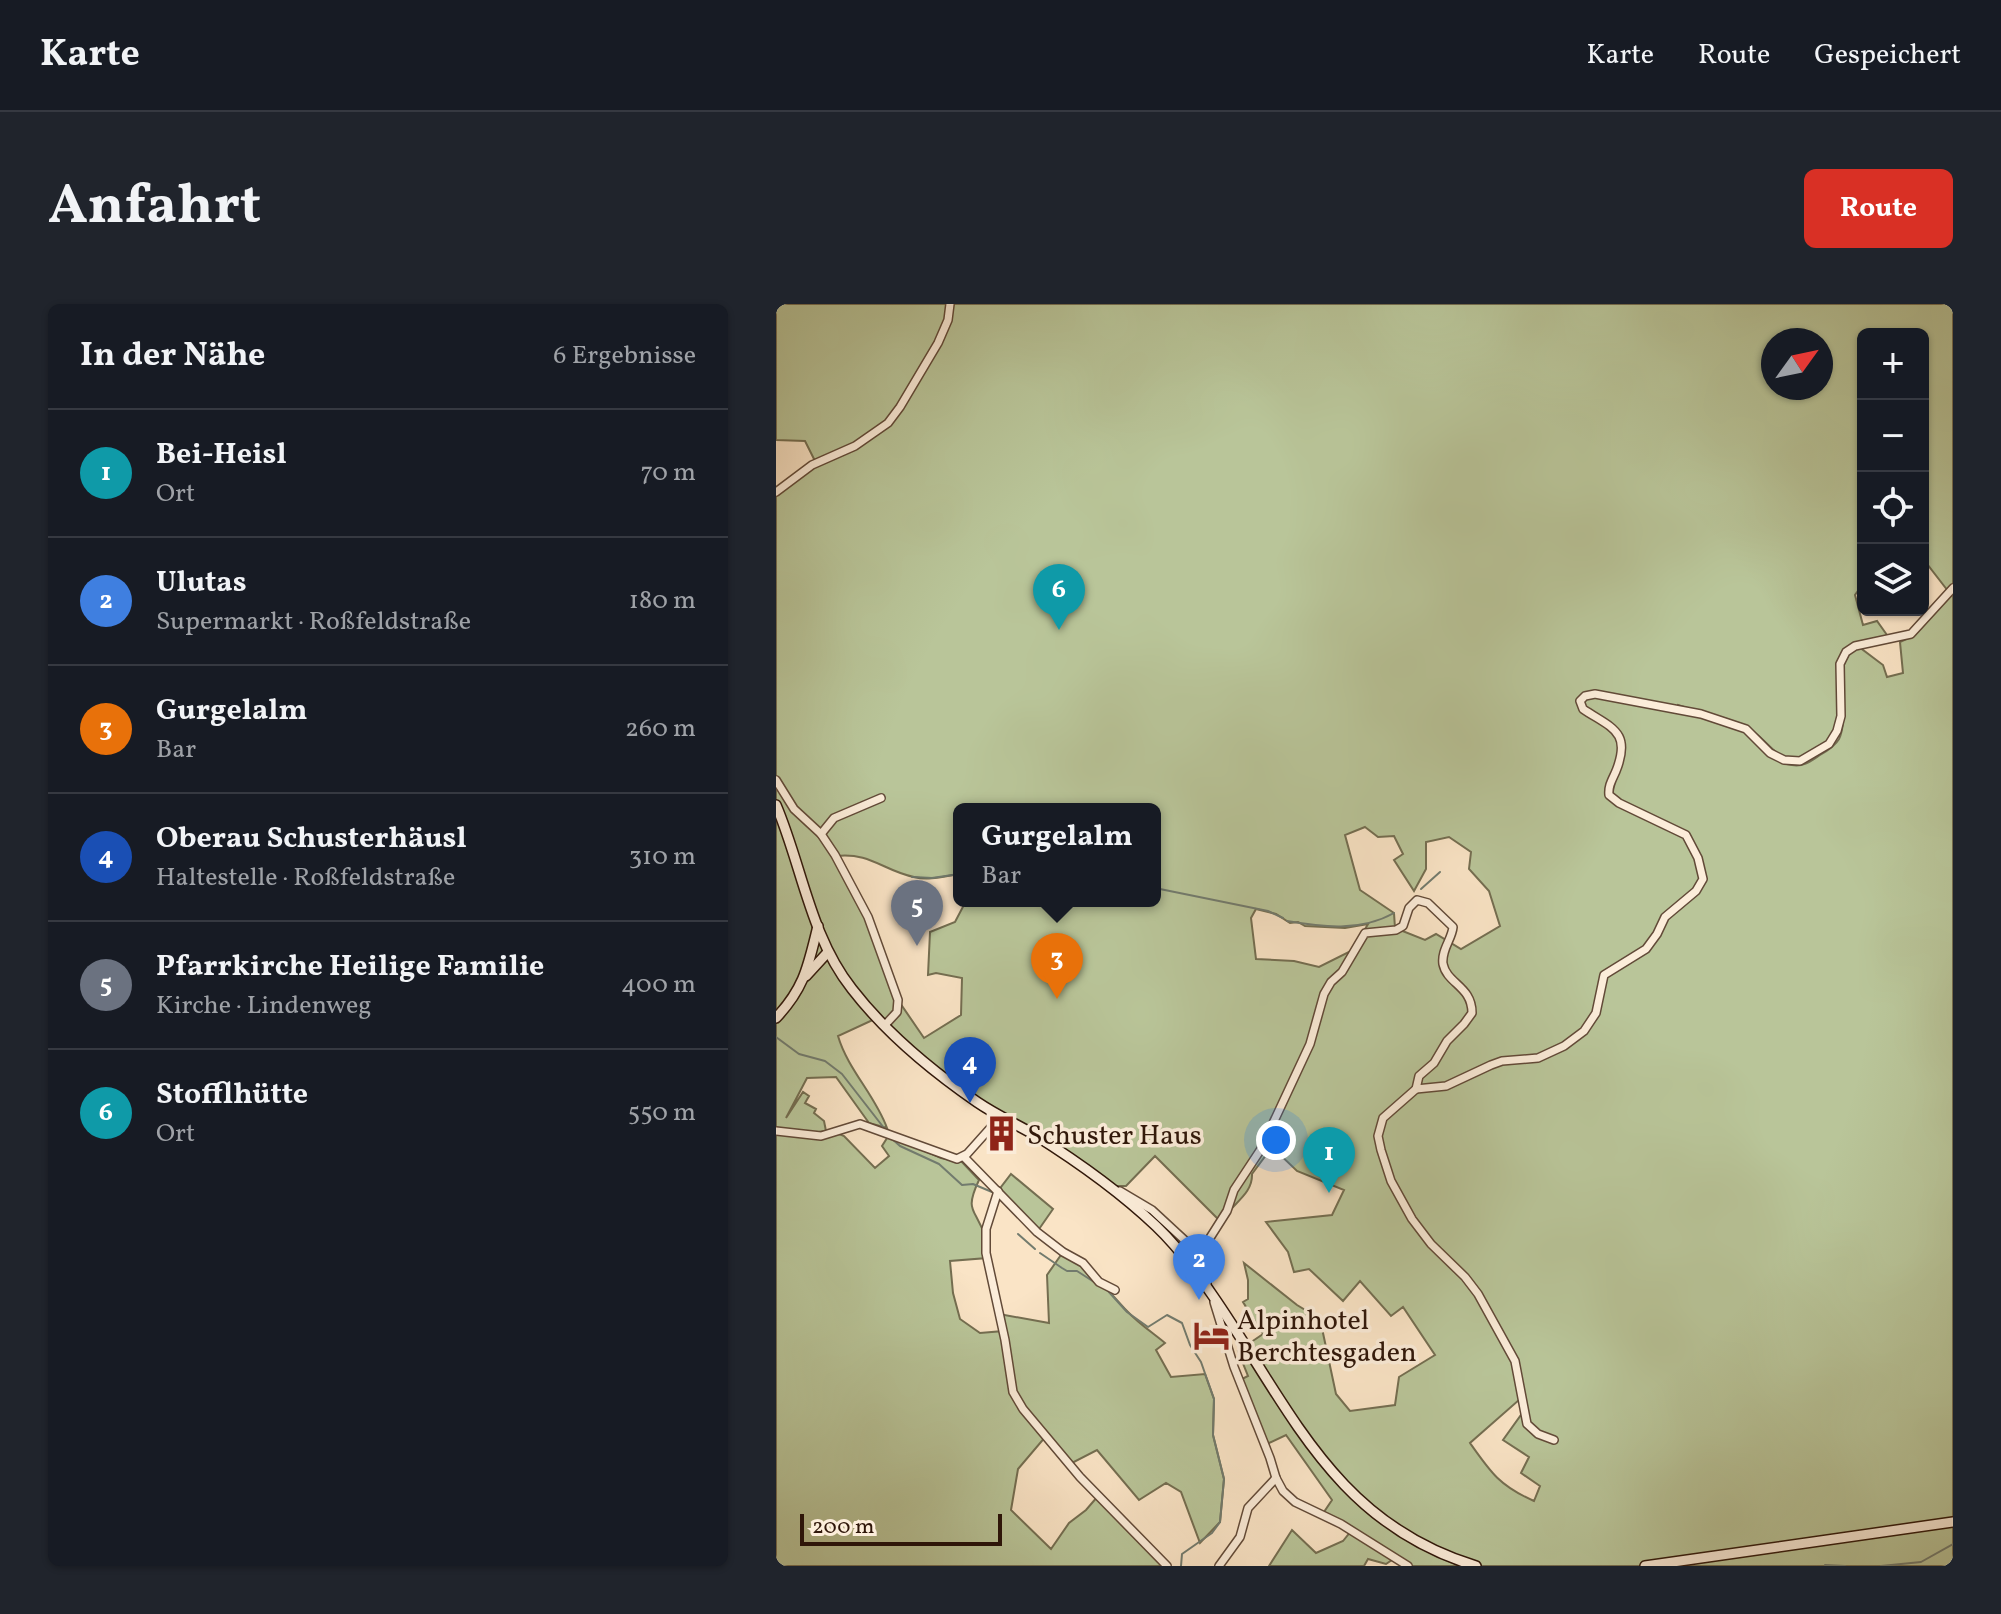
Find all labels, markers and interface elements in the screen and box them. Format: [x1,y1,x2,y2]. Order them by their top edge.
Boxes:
text: Karte [40,29,140,82]
text: Karte [1587,36,1654,75]
text: Route [1698,36,1770,75]
text: Gespeichert [1814,36,1961,75]
text: Anfahrt [48,169,261,247]
button: Route [1804,169,1953,248]
north arrow [1761,328,1833,400]
map controls [1857,328,1929,616]
button: + [1857,328,1929,400]
text: In der Nähe [80,333,265,380]
text: 6 Ergebnisse [553,338,696,374]
button: − [1857,400,1929,472]
text: Bei-Heisl [156,434,287,476]
text: 1 [101,455,111,491]
text: 70 m [641,455,696,491]
button: locate [1857,472,1929,544]
text: Ort [156,476,195,512]
button: layers [1857,544,1929,616]
text: Ulutas [156,562,247,604]
pin: 6 [1033,564,1085,630]
text: 2 [99,583,113,619]
text: 180 m [629,583,696,619]
text: Supermarkt · Roßfeldstraße [156,604,471,640]
text: Gurgelalm [156,690,308,732]
text: 3 [99,711,113,747]
text: 260 m [625,711,696,747]
text: Bar [156,732,196,768]
popup [953,803,1161,907]
text: Gurgelalm [981,816,1133,858]
text: Oberau Schusterhäusl [156,818,467,860]
text: 4 [98,839,114,875]
text: 310 m [629,839,696,875]
text: Bar [981,858,1021,894]
text: Haltestelle · Roßfeldstraße [156,860,455,896]
pin: 5 [891,880,943,946]
pin: 3 [1031,933,1083,999]
text: Pfarrkirche Heilige Familie [156,946,544,988]
text: 5 [100,967,112,1003]
text: 400 m [621,967,696,1003]
text: Kirche · Lindenweg [156,988,372,1024]
pin: 4 [944,1037,996,1103]
text: Stofflhütte [156,1074,308,1116]
text: 6 [99,1095,113,1131]
text: 550 m [628,1095,696,1131]
building icon: Schuster Haus [982,1115,1020,1153]
text: Ort [156,1116,195,1152]
place label: Schuster Haus [1027,1117,1202,1156]
your location [1256,1120,1296,1160]
pin: 1 [1303,1127,1355,1193]
pin: 2 [1173,1234,1225,1300]
place label: Alpinhotel Berchtesgaden [1237,1302,1417,1373]
hotel icon: Alpinhotel Berchtesgaden [1192,1316,1230,1354]
scale bar [800,1510,1002,1546]
text: 200 m [812,1512,874,1543]

